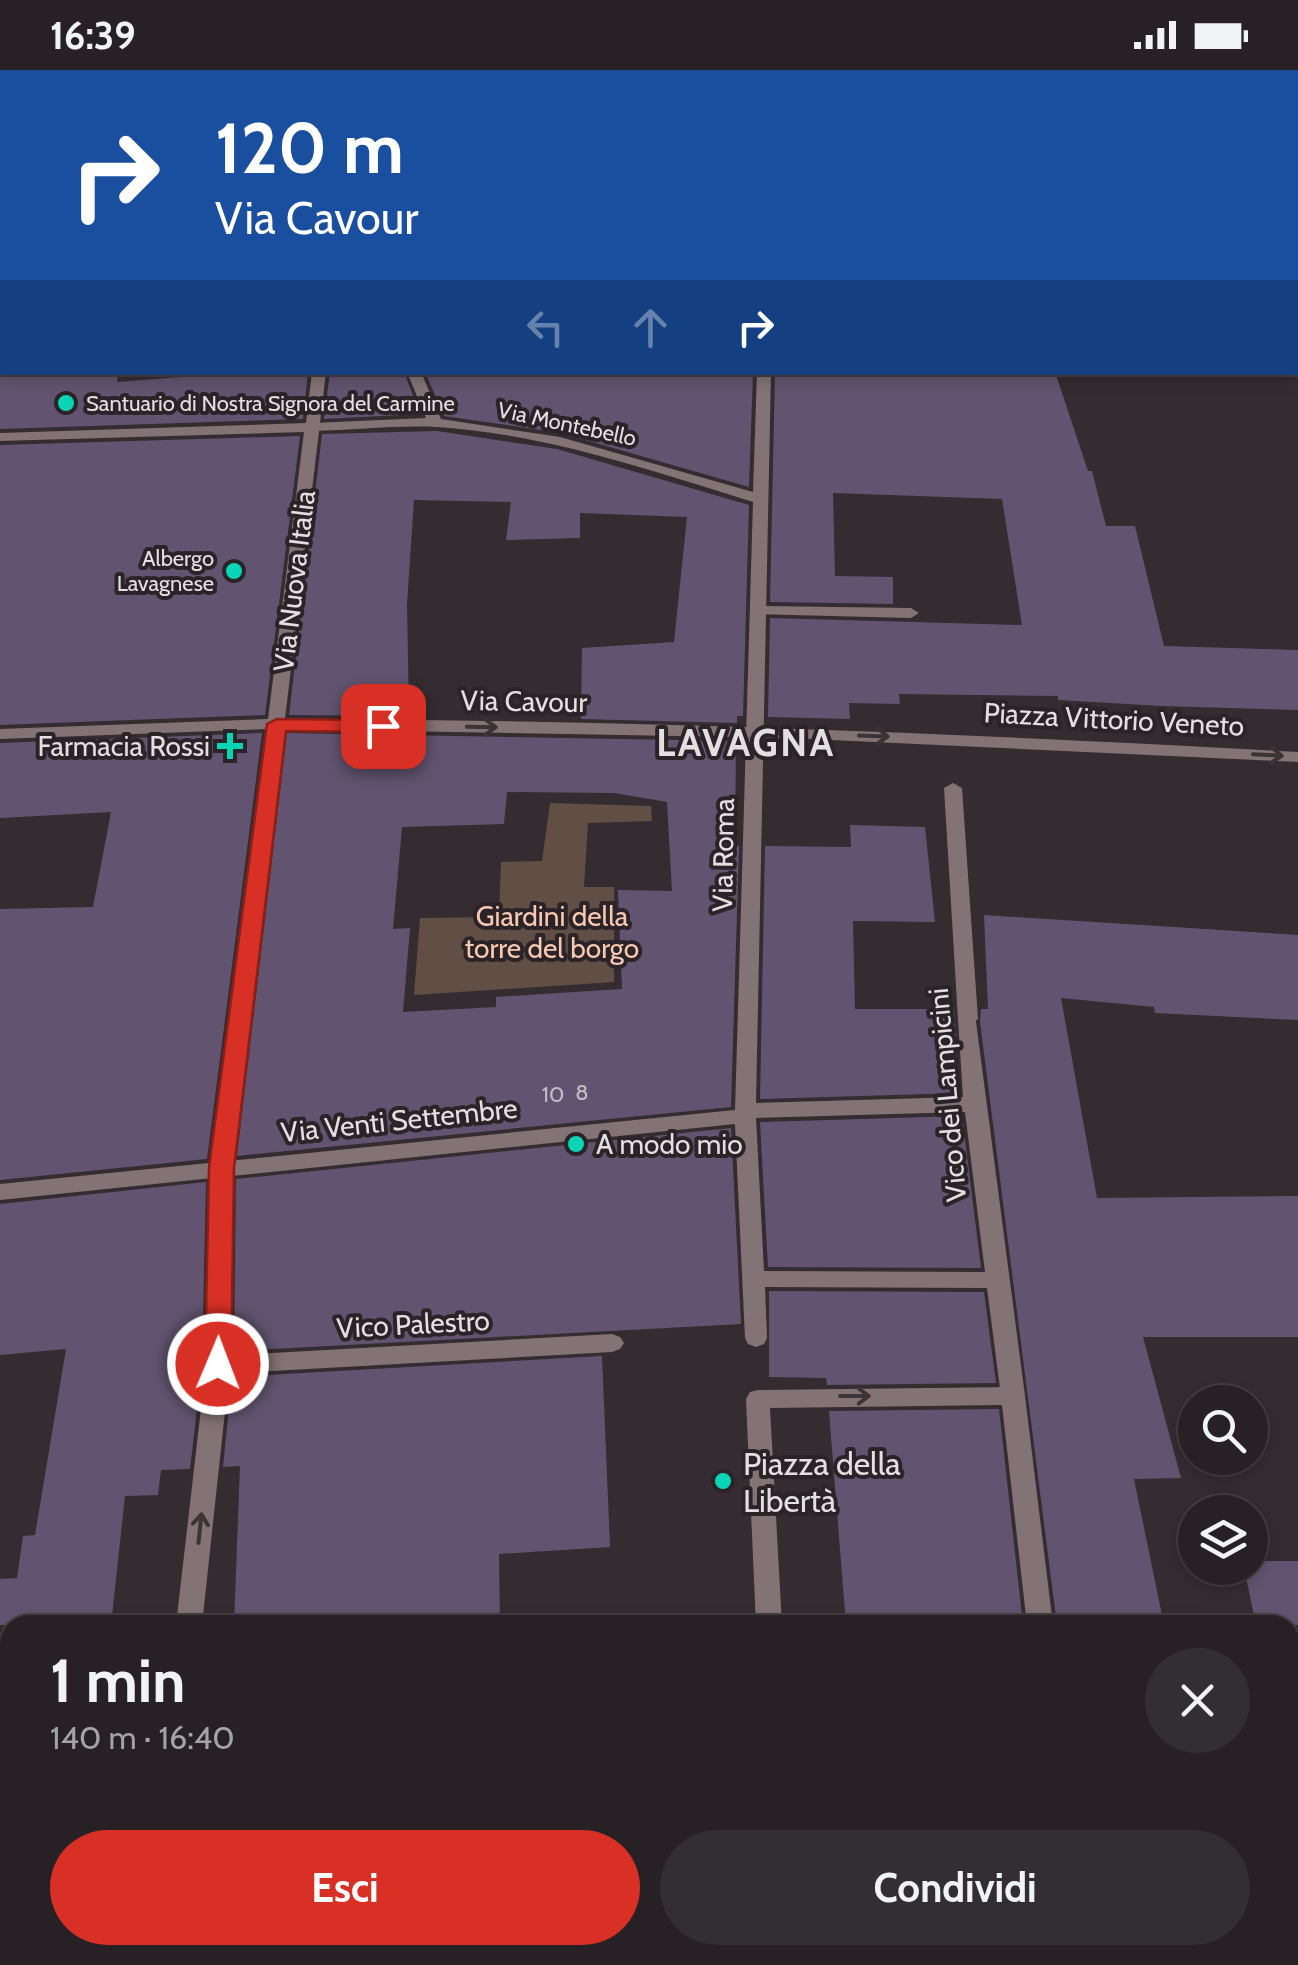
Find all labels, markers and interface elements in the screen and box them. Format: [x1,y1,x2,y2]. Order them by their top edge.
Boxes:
text: 16:39 [50,12,136,59]
text: 120 m [215,105,404,191]
icon: right [50,110,180,240]
text: Via Cavour [215,191,419,245]
icon: left [518,300,573,355]
icon: ahead [623,300,678,355]
icon: right [728,300,783,355]
place label: Santuario di Nostra Signora del Carmine [86,390,455,417]
marker: Santuario di Nostra Signora del Carmine [55,392,77,414]
street label: Via Montebello [495,396,639,452]
street label: Via Nuova Italia [266,488,322,674]
place label: Albergo Lavagnese [117,545,214,597]
marker: Albergo Lavagnese [223,560,245,582]
street label: Via Cavour [460,683,588,719]
pin [341,684,426,769]
street label: Piazza Vittorio Veneto [983,695,1245,743]
icon: arrive [356,699,411,754]
one-way arrow [466,718,498,737]
district label: LAVAGNA [656,719,836,766]
one-way arrow [858,727,890,746]
place label: Farmacia Rossi [37,729,210,763]
marker: Farmacia Rossi [219,735,241,757]
one-way arrow [1252,746,1284,765]
street label: Via Roma [705,797,741,912]
park label: Giardini della torre del borgo [465,899,639,965]
street label: Vico dei Lampicini [921,987,973,1203]
house number: 8 [575,1079,589,1106]
house number: 10 [542,1081,564,1108]
street label: Via Venti Settembre [279,1091,519,1149]
place label: A modo mio [596,1127,743,1161]
marker: A modo mio [565,1133,587,1155]
street label: Vico Palestro [336,1303,490,1345]
position arrow [166,1312,270,1416]
map controls [1178,1385,1268,1585]
button: search [1178,1385,1268,1475]
one-way arrow [838,1386,871,1406]
place label: Piazza della Libertà [743,1444,901,1520]
marker: Piazza della Libertà [712,1470,734,1492]
button: layers [1178,1495,1268,1585]
one-way arrow [191,1512,210,1545]
text: 1 min [50,1644,185,1717]
button: close [1145,1648,1250,1753]
text: 140 m · 16:40 [50,1718,235,1757]
button: Esci [50,1830,640,1945]
button: Condividi [660,1830,1250,1945]

